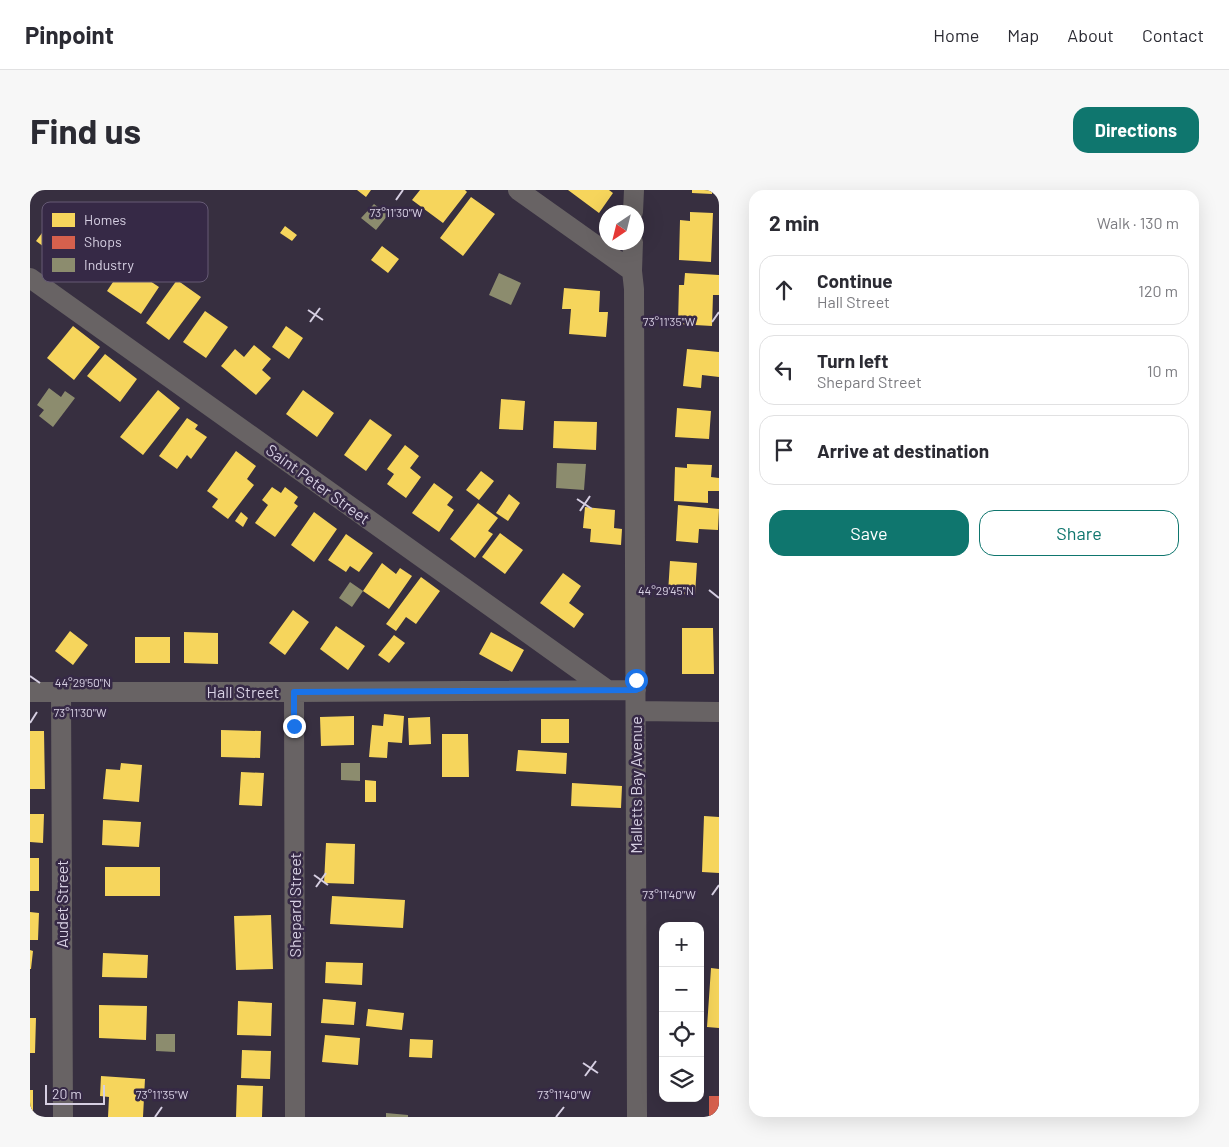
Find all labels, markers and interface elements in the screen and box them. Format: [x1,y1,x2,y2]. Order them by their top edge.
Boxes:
text: Pinpoint [25,20,114,49]
text: Home [933,24,979,46]
text: Map [1007,24,1039,46]
text: About [1067,24,1114,46]
text: Contact [1142,24,1204,46]
button: Directions [1073,107,1199,153]
text: Find us [30,109,141,151]
legend [42,202,208,282]
text: 73°11'30"W [369,205,423,219]
north arrow [599,205,644,250]
text: 2 min [769,210,819,235]
text: Homes [84,211,127,228]
text: Walk · 130 m [1097,213,1179,232]
text: Shops [84,233,122,250]
text: Industry [84,256,135,273]
text: Continue [817,269,893,292]
icon: ahead [770,276,798,304]
text: 120 m [1138,281,1178,300]
text: Hall Street [817,292,890,311]
text: 73°11'35"W [643,314,696,328]
text: Turn left [817,349,888,372]
icon: left [770,356,798,384]
text: 10 m [1147,361,1178,380]
text: Shepard Street [817,372,922,391]
icon: arrive [770,436,798,464]
text: Arrive at destination [817,439,989,462]
street label: Saint Peter Street [263,440,374,528]
button: Save [769,510,969,556]
button: Share [979,510,1179,556]
text: 44°29'45"N [638,583,694,597]
route start [625,669,648,692]
text: 44°29'50"N [55,675,111,689]
street label: Hall Street [207,682,279,701]
text: 73°11'30"W [53,705,107,719]
route end [283,715,306,738]
street label: Malletts Bay Avenue [626,716,645,854]
street label: Shepard Street [285,853,304,957]
street label: Audet Street [52,860,71,948]
text: 73°11'40"W [642,887,696,901]
map controls [659,922,704,1102]
button: + [659,922,704,967]
button: − [659,967,704,1012]
button: locate [659,1012,704,1057]
button: layers [659,1057,704,1102]
scale bar [45,1082,105,1105]
text: 20 m [52,1085,82,1102]
text: 73°11'35"W [136,1087,189,1101]
text: 73°11'40"W [537,1087,591,1101]

